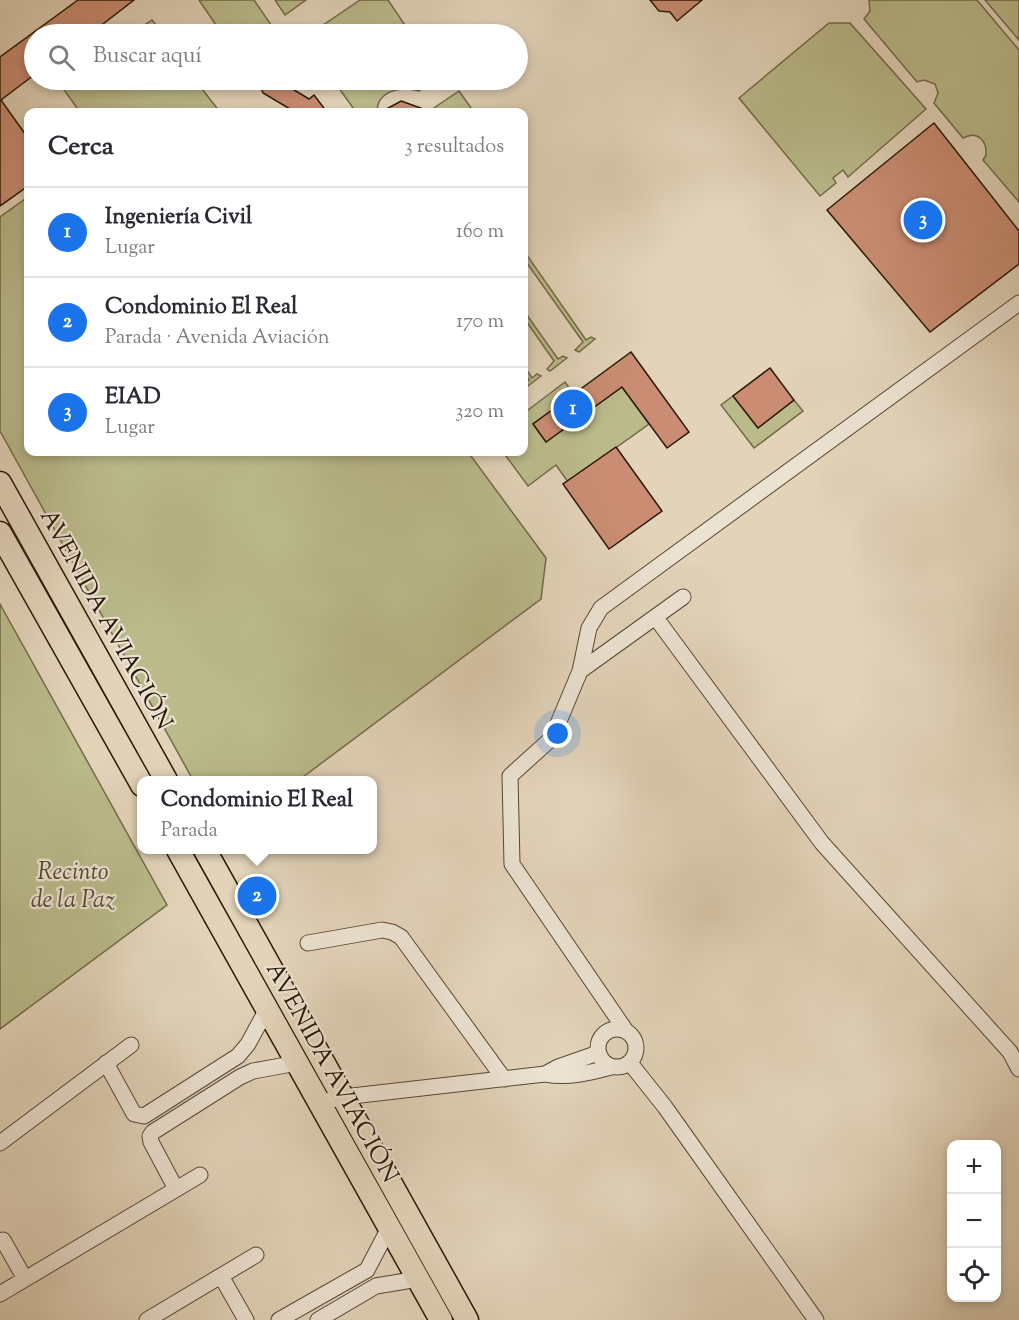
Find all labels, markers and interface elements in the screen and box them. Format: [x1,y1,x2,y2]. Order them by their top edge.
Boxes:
search box [24,24,528,90]
icon: search [45,41,78,74]
text: Buscar aquí [93,41,202,73]
text: Cerca [48,129,114,166]
text: 3 resultados [404,133,504,162]
pin: 3 [904,198,942,242]
text: Ingeniería Civil [105,202,252,234]
text: 1 [64,218,71,247]
text: 160 m [456,218,504,247]
text: Lugar [105,234,155,263]
text: Condominio El Real [105,292,297,324]
text: 2 [63,308,72,337]
text: 170 m [456,308,504,337]
text: Parada · Avenida Aviación [105,324,330,353]
text: EIAD [105,382,161,414]
pin: 1 [554,386,592,432]
text: 3 [63,398,72,427]
text: 320 m [455,398,504,427]
text: Lugar [105,414,155,443]
street label: AVENIDA AVIACIÓN [30,503,180,736]
your location [543,719,572,748]
popup [137,776,377,854]
text: Condominio El Real [161,785,353,817]
text: Parada [161,817,218,846]
park label: Recinto de la Paz [31,856,115,918]
pin: 2 [238,874,276,918]
street label: AVENIDA AVIACIÓN [256,956,406,1189]
map controls [947,1140,1001,1302]
button: + [947,1140,1001,1194]
button: − [947,1194,1001,1248]
button: locate [947,1248,1001,1302]

